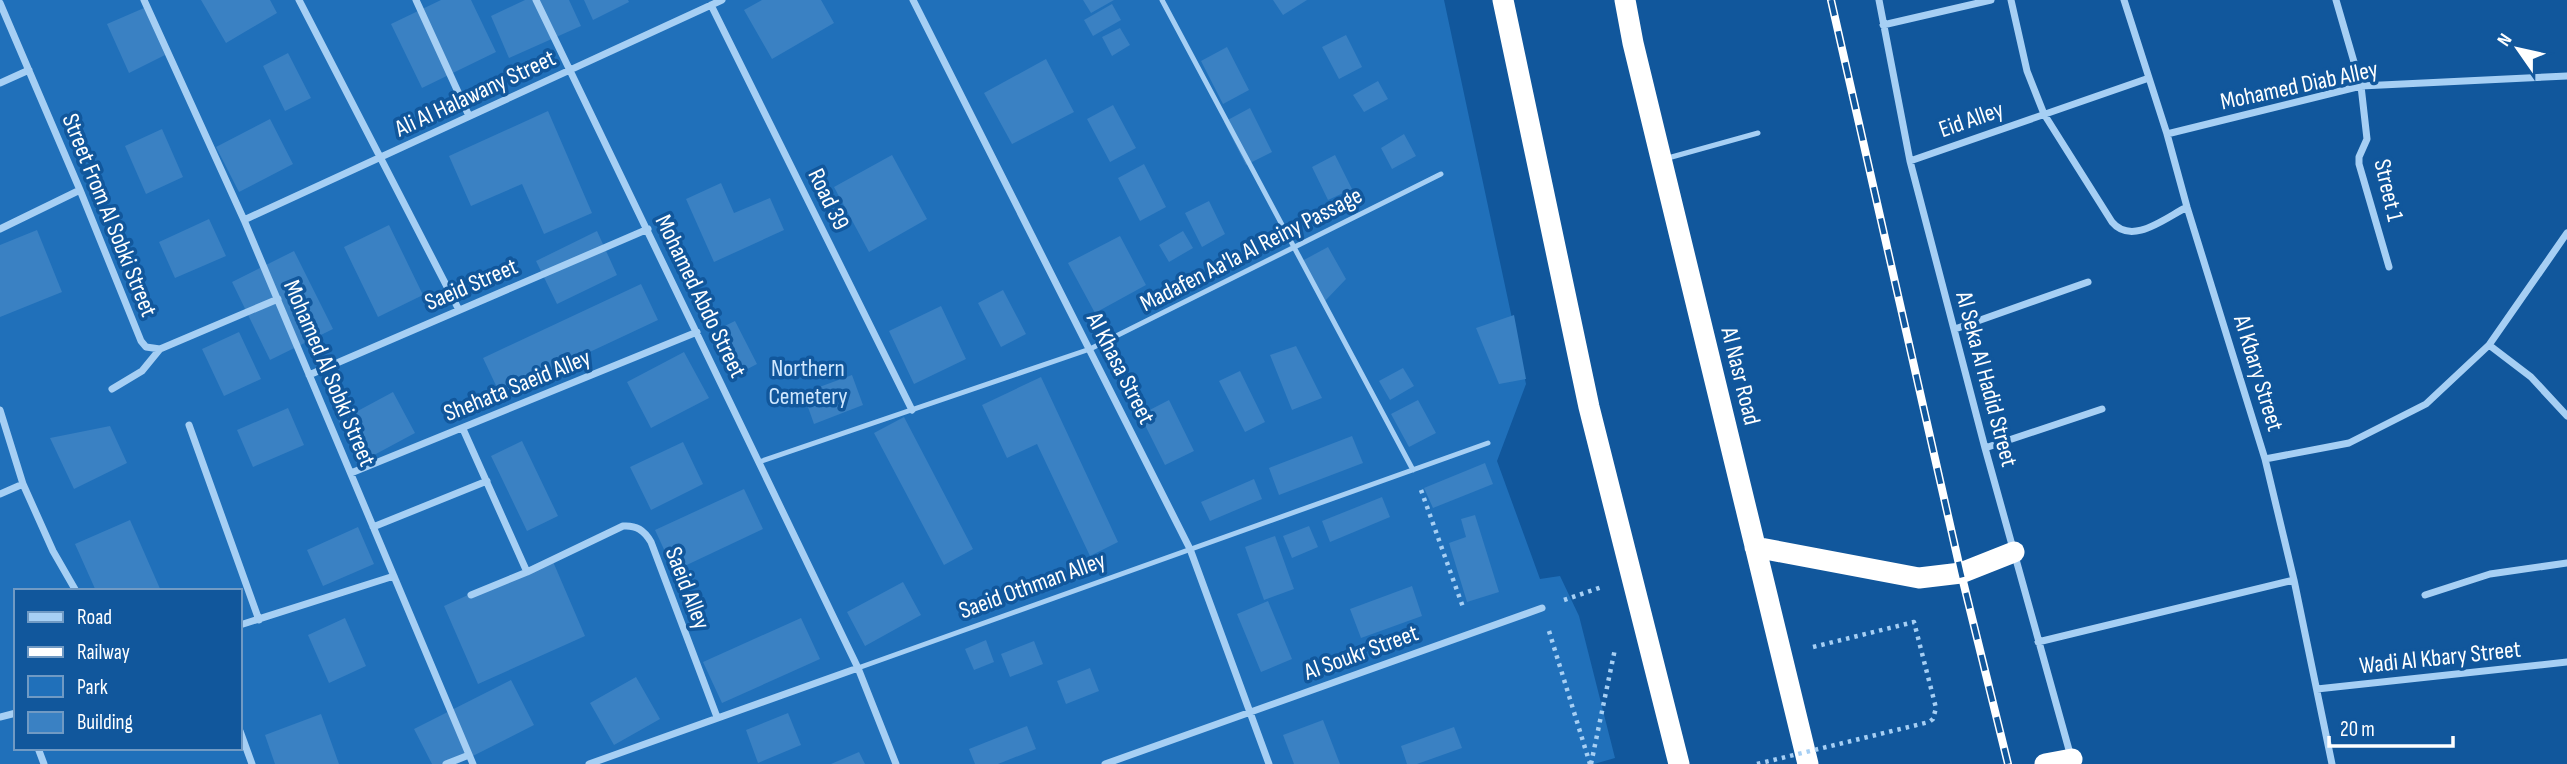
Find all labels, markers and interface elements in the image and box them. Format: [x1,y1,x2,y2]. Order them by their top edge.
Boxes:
north arrow [2483,14,2553,84]
text: N [2493,30,2518,51]
street label: Ali Al Halawany Street [389,44,560,144]
street label: Mohamed Diab Alley [2218,55,2380,116]
street label: Eid Alley [1935,95,2007,144]
street label: Street From Al Sobki Street [56,109,164,321]
street label: Street 1 [2367,156,2410,225]
street label: Road 39 [801,164,856,235]
street label: Madafen Aa'la Al Reiny Passage [1135,181,1367,318]
street label: Mohamed Abdo Street [649,210,753,382]
street label: Saeid Street [420,252,522,317]
street label: Mohamed Al Sobki Street [277,276,382,471]
street label: Al Seka Al Hadid Street [1949,287,2024,470]
street label: Al Khasa Street [1080,307,1161,429]
street label: Al Kbary Street [2227,311,2290,435]
street label: Al Nasr Road [1714,323,1767,428]
street label: Shehata Saeid Alley [440,343,595,428]
park label: Northern Cemetery [768,354,848,411]
street label: Saeid Alley [659,543,716,633]
street label: Saeid Othman Alley [955,546,1109,625]
legend [14,589,242,750]
text: Road [77,605,112,630]
street label: Al Soukr Street [1299,618,1422,687]
street label: Wadi Al Kbary Street [2358,635,2522,680]
text: Railway [77,640,130,665]
text: Park [77,675,108,700]
scale bar [2329,704,2453,748]
text: Building [77,710,133,735]
text: 20 m [2340,717,2375,742]

